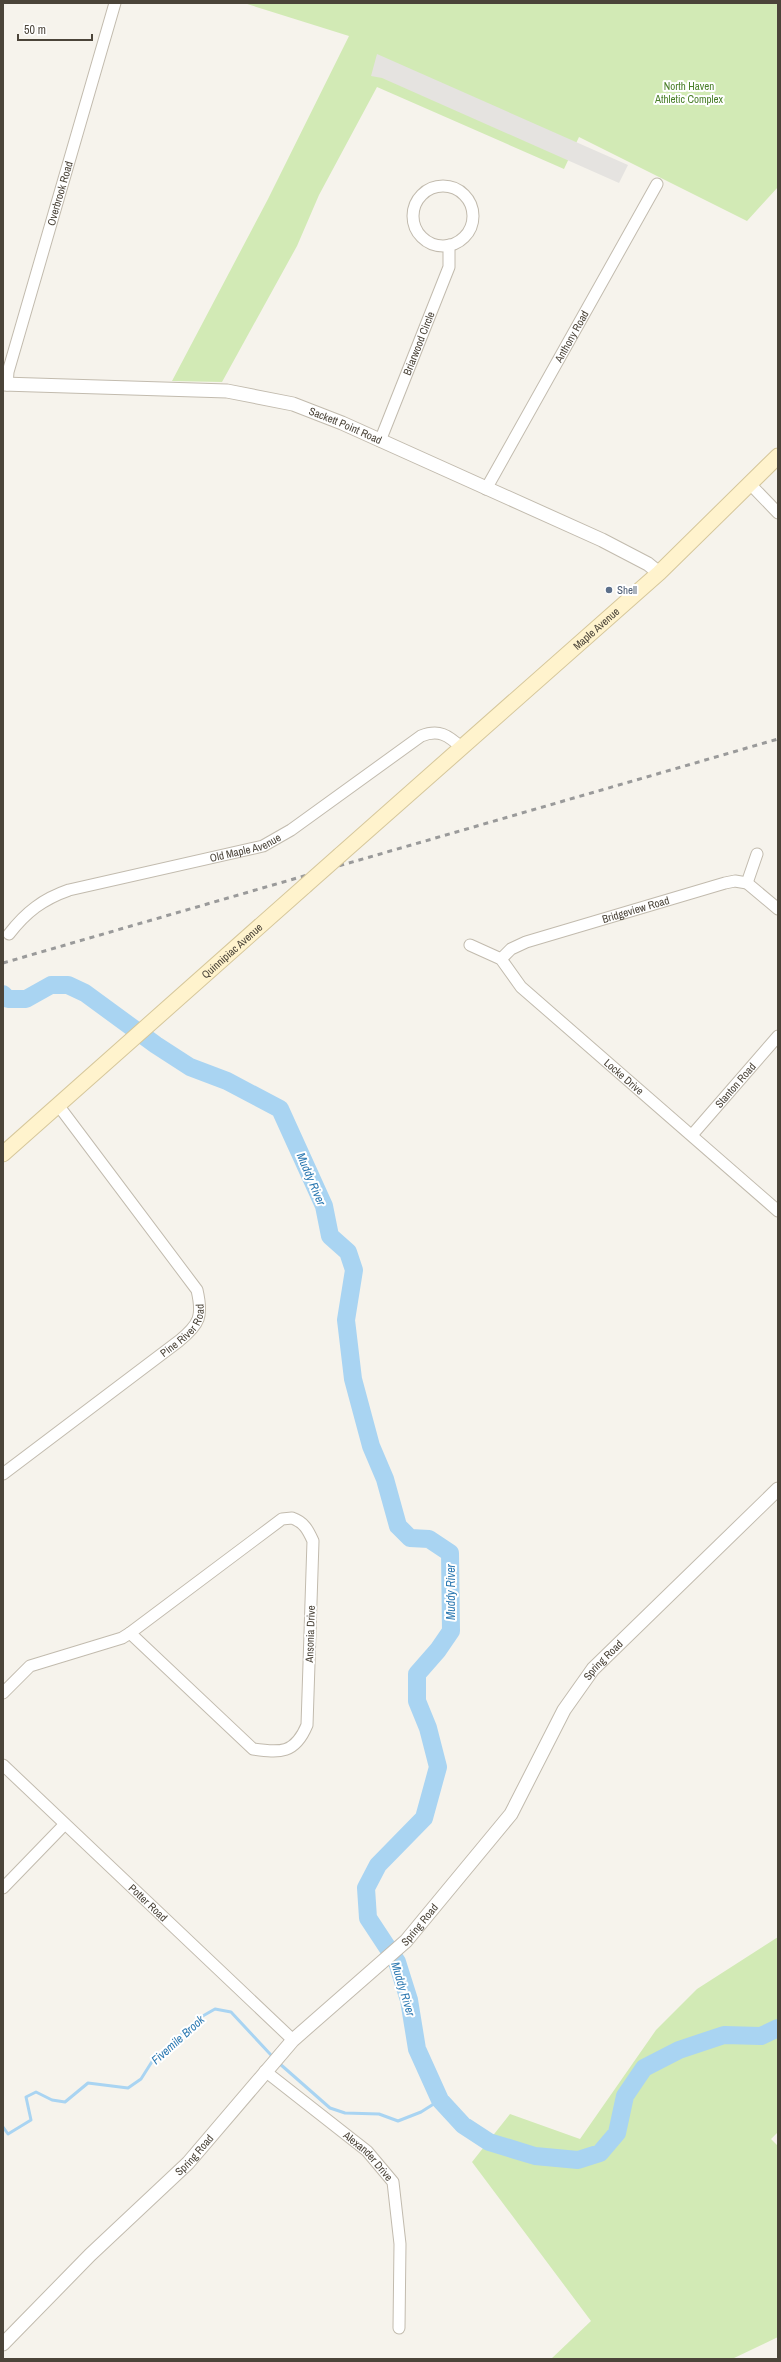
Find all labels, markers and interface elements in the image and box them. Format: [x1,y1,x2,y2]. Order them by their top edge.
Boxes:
scale bar [18,16,92,42]
text: 50 m [24,22,46,38]
park label: North Haven Athletic Complex [654,79,724,106]
street label: Overbrook Road [44,160,76,227]
street label: Anthony Road [551,308,592,366]
street label: Briarwood Circle [400,310,438,377]
street label: Sackett Point Road [307,404,384,447]
place label: Shell [617,583,637,597]
marker: Shell [604,585,614,595]
street label: Maple Avenue [570,604,622,653]
street label: Old Maple Avenue [208,830,283,865]
street label: Bridgeview Road [600,893,671,926]
street label: Quinnipiac Avenue [199,920,265,982]
street label: Locke Drive [601,1056,647,1098]
street label: Stanton Road [712,1060,759,1111]
water label: Muddy River [293,1150,330,1208]
street label: Pine River Road [157,1303,207,1360]
water label: Muddy River [443,1563,459,1620]
street label: Ansonia Drive [302,1605,318,1664]
street label: Spring Road [580,1637,626,1683]
street label: Potter Road [126,1881,170,1924]
street label: Spring Road [398,1901,441,1949]
water label: Muddy River [387,1960,419,2019]
water label: Fivemile Brook [148,2011,209,2068]
street label: Alexander Drive [340,2128,396,2184]
street label: Spring Road [172,2131,216,2179]

